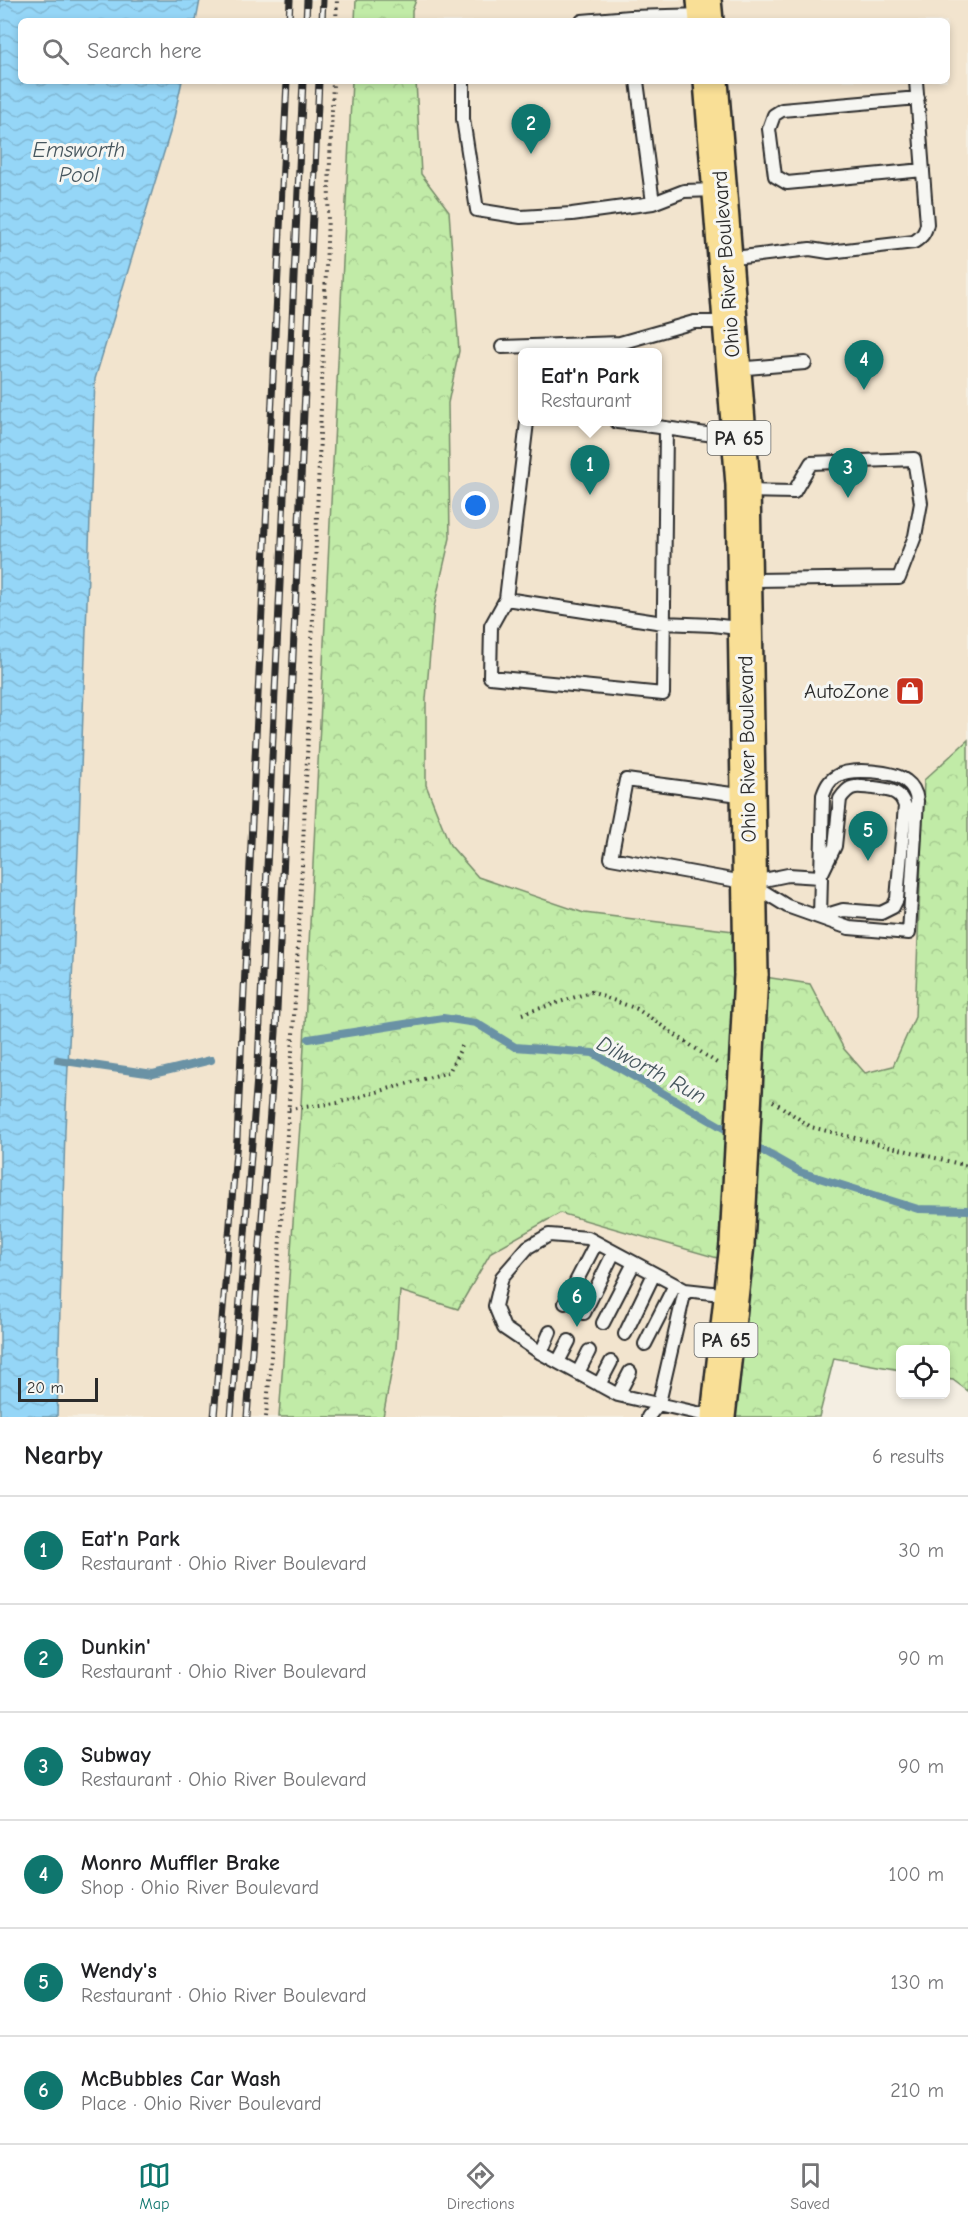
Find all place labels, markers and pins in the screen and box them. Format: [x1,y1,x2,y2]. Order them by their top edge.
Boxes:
pin: 2 [512,104,550,154]
pin: 4 [844,340,884,390]
pin: 1 [570,446,610,495]
pin: 3 [828,448,868,498]
shop icon: AutoZone [894,675,926,707]
place label: AutoZone [804,679,889,703]
pin: 5 [848,812,888,861]
pin: 6 [558,1278,596,1327]

